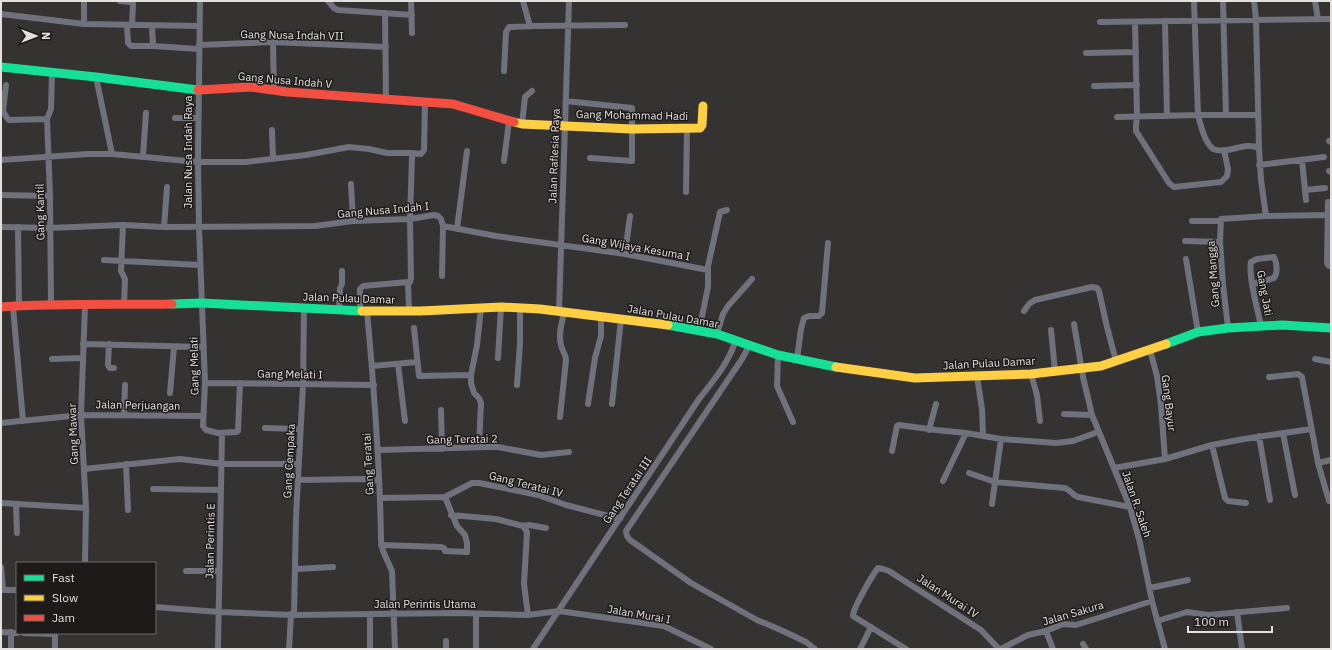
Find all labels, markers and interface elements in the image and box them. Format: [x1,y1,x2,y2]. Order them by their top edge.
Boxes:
north arrow [16,16,56,56]
street label: Gang Nusa Indah VII [240,27,344,43]
text: N [39,32,53,40]
street label: Gang Nusa Indah V [237,69,333,91]
street label: Jalan Nusa Indah Raya [181,95,195,208]
street label: Gang Mohammad Hadi [576,107,688,123]
street label: Jalan Raflesia Raya [545,108,563,204]
street label: Gang Kantil [33,184,47,240]
street label: Gang Nusa Indah I [336,199,430,221]
street label: Gang Wijaya Kesuma I [581,231,691,263]
street label: Gang Mangga [1204,240,1222,308]
street label: Gang Jati [1254,269,1276,317]
street label: Jalan Pulau Damar [302,289,396,307]
street label: Jalan Pulau Damar [626,301,720,331]
street label: Gang Melati [186,337,202,395]
street label: Jalan Pulau Damar [942,354,1036,372]
street label: Gang Melati I [257,366,323,382]
street label: Gang Bayur [1159,374,1179,432]
street label: Jalan Perjuangan [96,397,180,413]
street label: Gang Mawar [65,403,81,465]
street label: Gang Cempaka [280,423,298,499]
street label: Gang Teratai 2 [426,431,498,447]
street label: Gang Teratai [359,433,377,495]
street label: Gang Teratai III [599,454,655,526]
street label: Gang Teratai IV [488,468,565,500]
street label: Jalan R. Saleh [1119,469,1155,539]
street label: Jalan Perintis E [202,503,218,579]
legend [16,562,156,634]
text: Fast [52,570,75,585]
street label: Jalan Murai IV [915,571,982,621]
text: Slow [52,590,78,605]
street label: Jalan Perintis Utama [374,597,476,611]
street label: Jalan Sakura [1041,598,1105,628]
street label: Jalan Murai I [606,602,672,626]
scale bar [1188,608,1272,634]
text: Jam [52,610,75,625]
text: 100 m [1194,614,1229,629]

